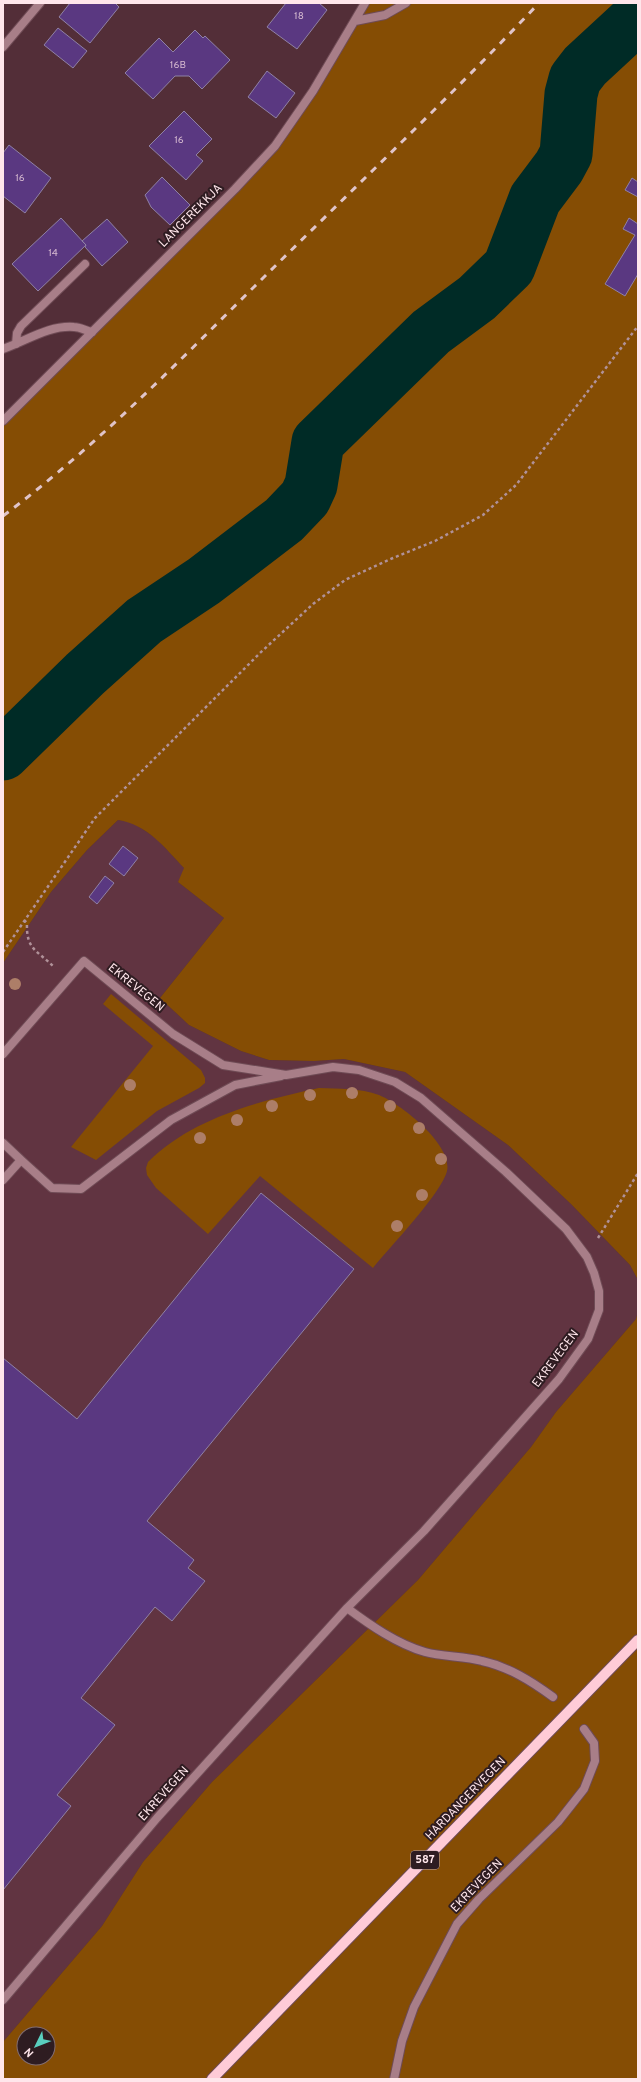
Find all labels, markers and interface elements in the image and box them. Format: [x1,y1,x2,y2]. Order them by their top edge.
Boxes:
house number: 18 [294,10,304,23]
house number: 16B [170,59,186,72]
house number: 16 [174,134,184,147]
house number: 16 [15,172,25,185]
street label: LANGEREKKJA [156,181,226,251]
house number: 14 [48,247,58,260]
street label: EKREVEGEN [104,960,168,1016]
street label: EKREVEGEN [529,1327,583,1391]
street label: HARDANGERVEGEN [422,1754,510,1844]
street label: EKREVEGEN [135,1763,193,1825]
road number: 587 [411,1851,439,1869]
street label: EKREVEGEN [448,1856,506,1916]
north arrow [16,2026,56,2066]
text: N [22,2044,37,2060]

